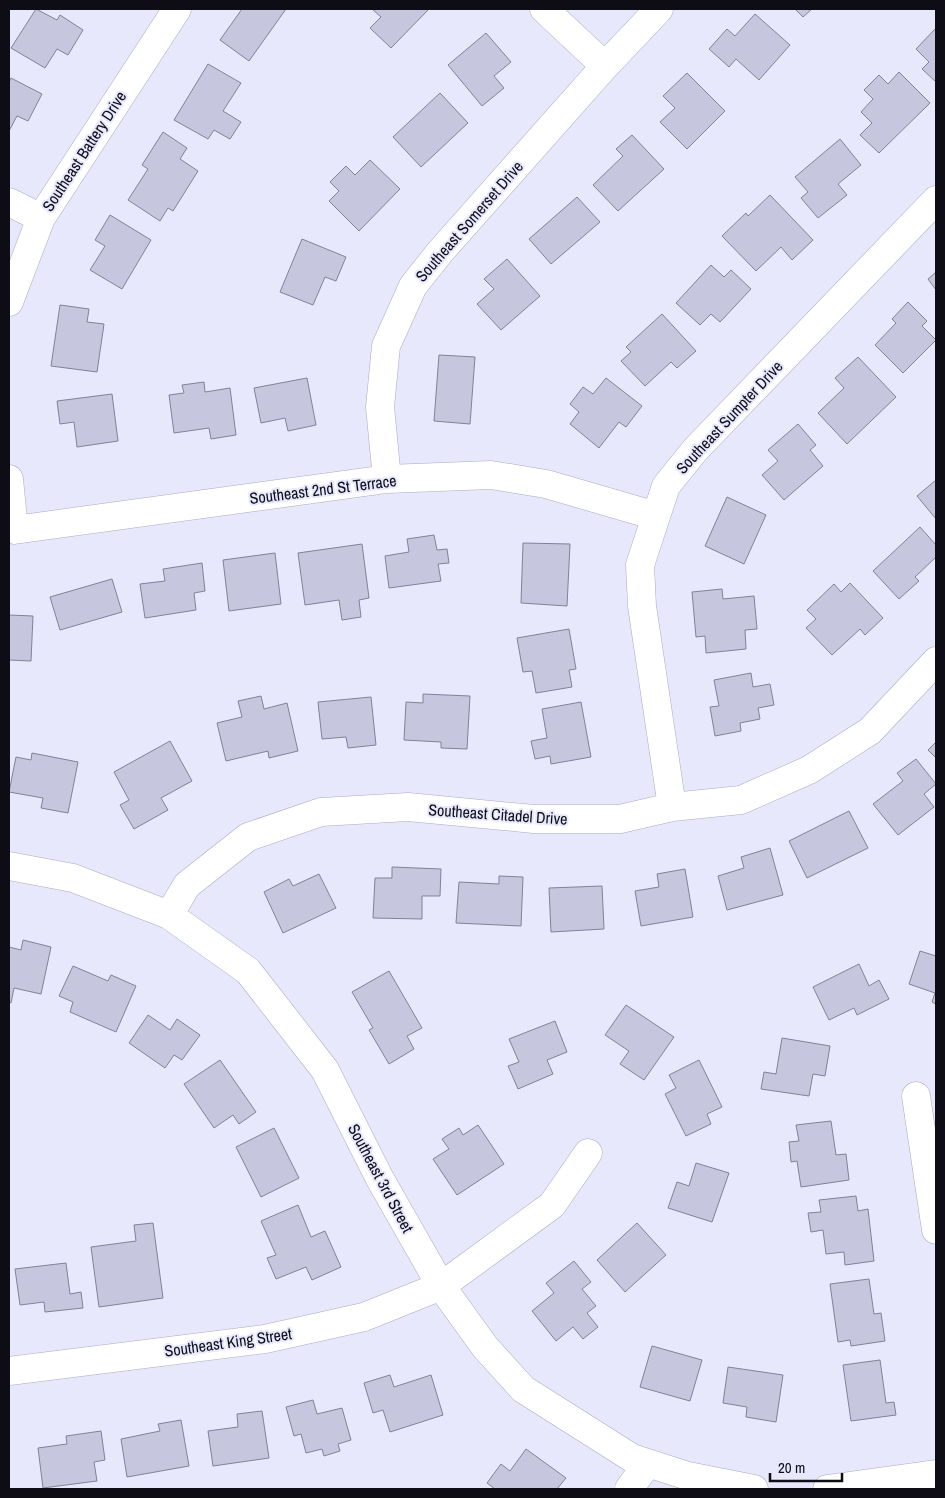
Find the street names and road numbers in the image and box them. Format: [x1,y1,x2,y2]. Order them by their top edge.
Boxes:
street label: Southeast Battery Drive [37,87,131,215]
street label: Southeast Somerset Drive [410,156,528,286]
street label: Southeast Sumpter Drive [671,356,787,478]
street label: Southeast 2nd St Terrace [248,469,398,509]
street label: Southeast Citadel Drive [428,798,568,830]
street label: Southeast 3rd Street [343,1120,419,1237]
street label: Southeast King Street [163,1322,293,1362]

